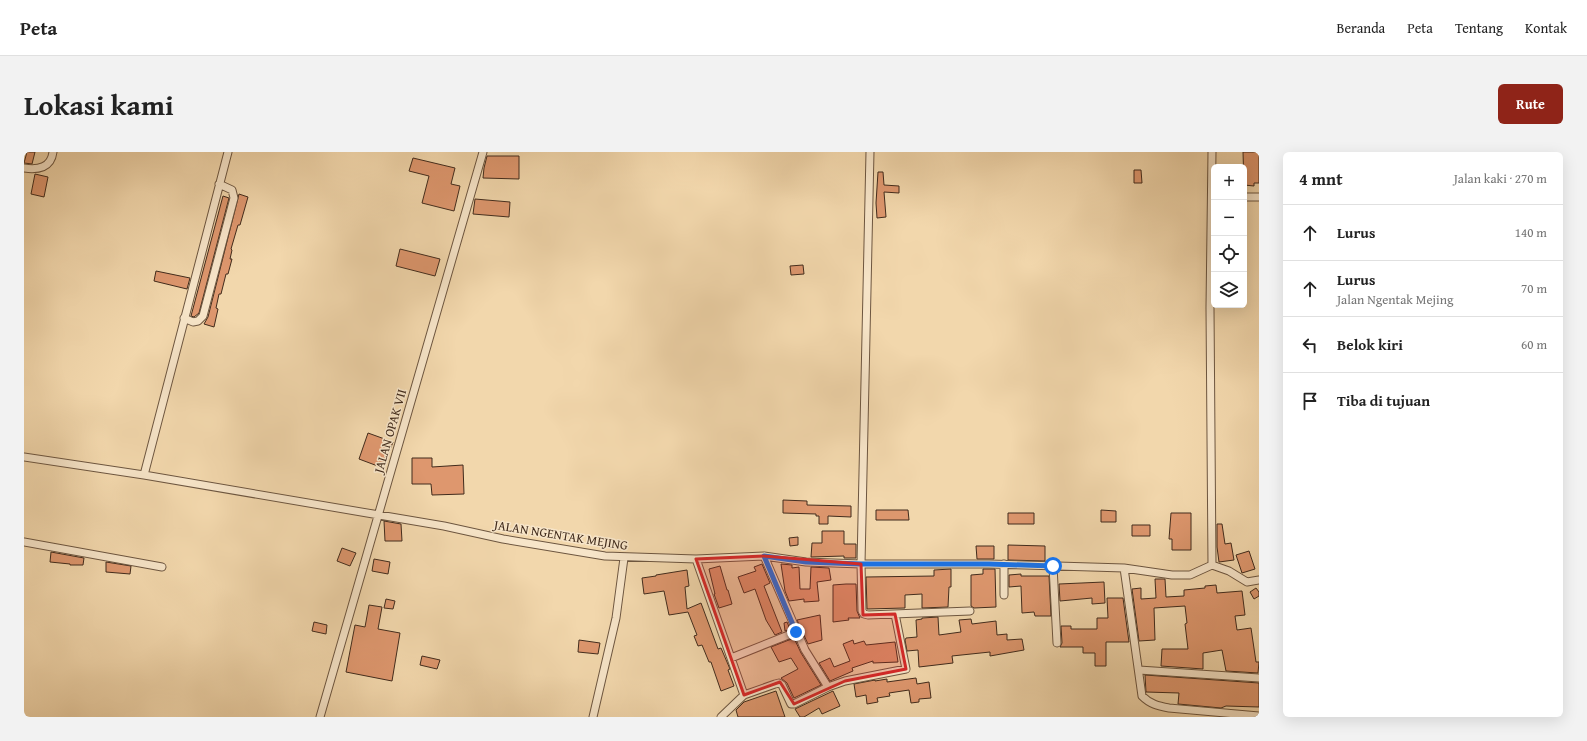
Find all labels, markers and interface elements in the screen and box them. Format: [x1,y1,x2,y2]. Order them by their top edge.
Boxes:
text: Peta [20,14,57,42]
text: Beranda [1337,18,1385,38]
text: Peta [1407,18,1433,38]
text: Tentang [1455,18,1503,38]
text: Kontak [1525,18,1567,38]
text: Lokasi kami [24,84,174,125]
button: Rute [1498,84,1563,124]
map controls [1211,164,1247,308]
button: + [1211,164,1247,200]
text: 4 mnt [1299,166,1343,191]
text: Jalan kaki · 270 m [1454,169,1547,188]
button: − [1211,200,1247,236]
icon: ahead [1299,222,1321,244]
text: Lurus [1337,222,1375,243]
text: 140 m [1515,223,1547,242]
button: locate [1211,236,1247,272]
text: Lurus [1337,269,1375,290]
button: layers [1211,272,1247,308]
icon: ahead [1299,278,1321,300]
text: 70 m [1521,279,1547,298]
text: Jalan Ngentak Mejing [1337,290,1453,309]
icon: left [1299,334,1321,356]
text: Belok kiri [1337,334,1403,355]
text: 60 m [1521,335,1547,354]
street label: JALAN OPAK VII [368,387,411,477]
icon: arrive [1299,390,1321,412]
text: Tiba di tujuan [1337,390,1430,411]
street label: JALAN NGENTAK MEJING [491,515,630,555]
route start [1044,557,1062,575]
route end [787,623,805,641]

